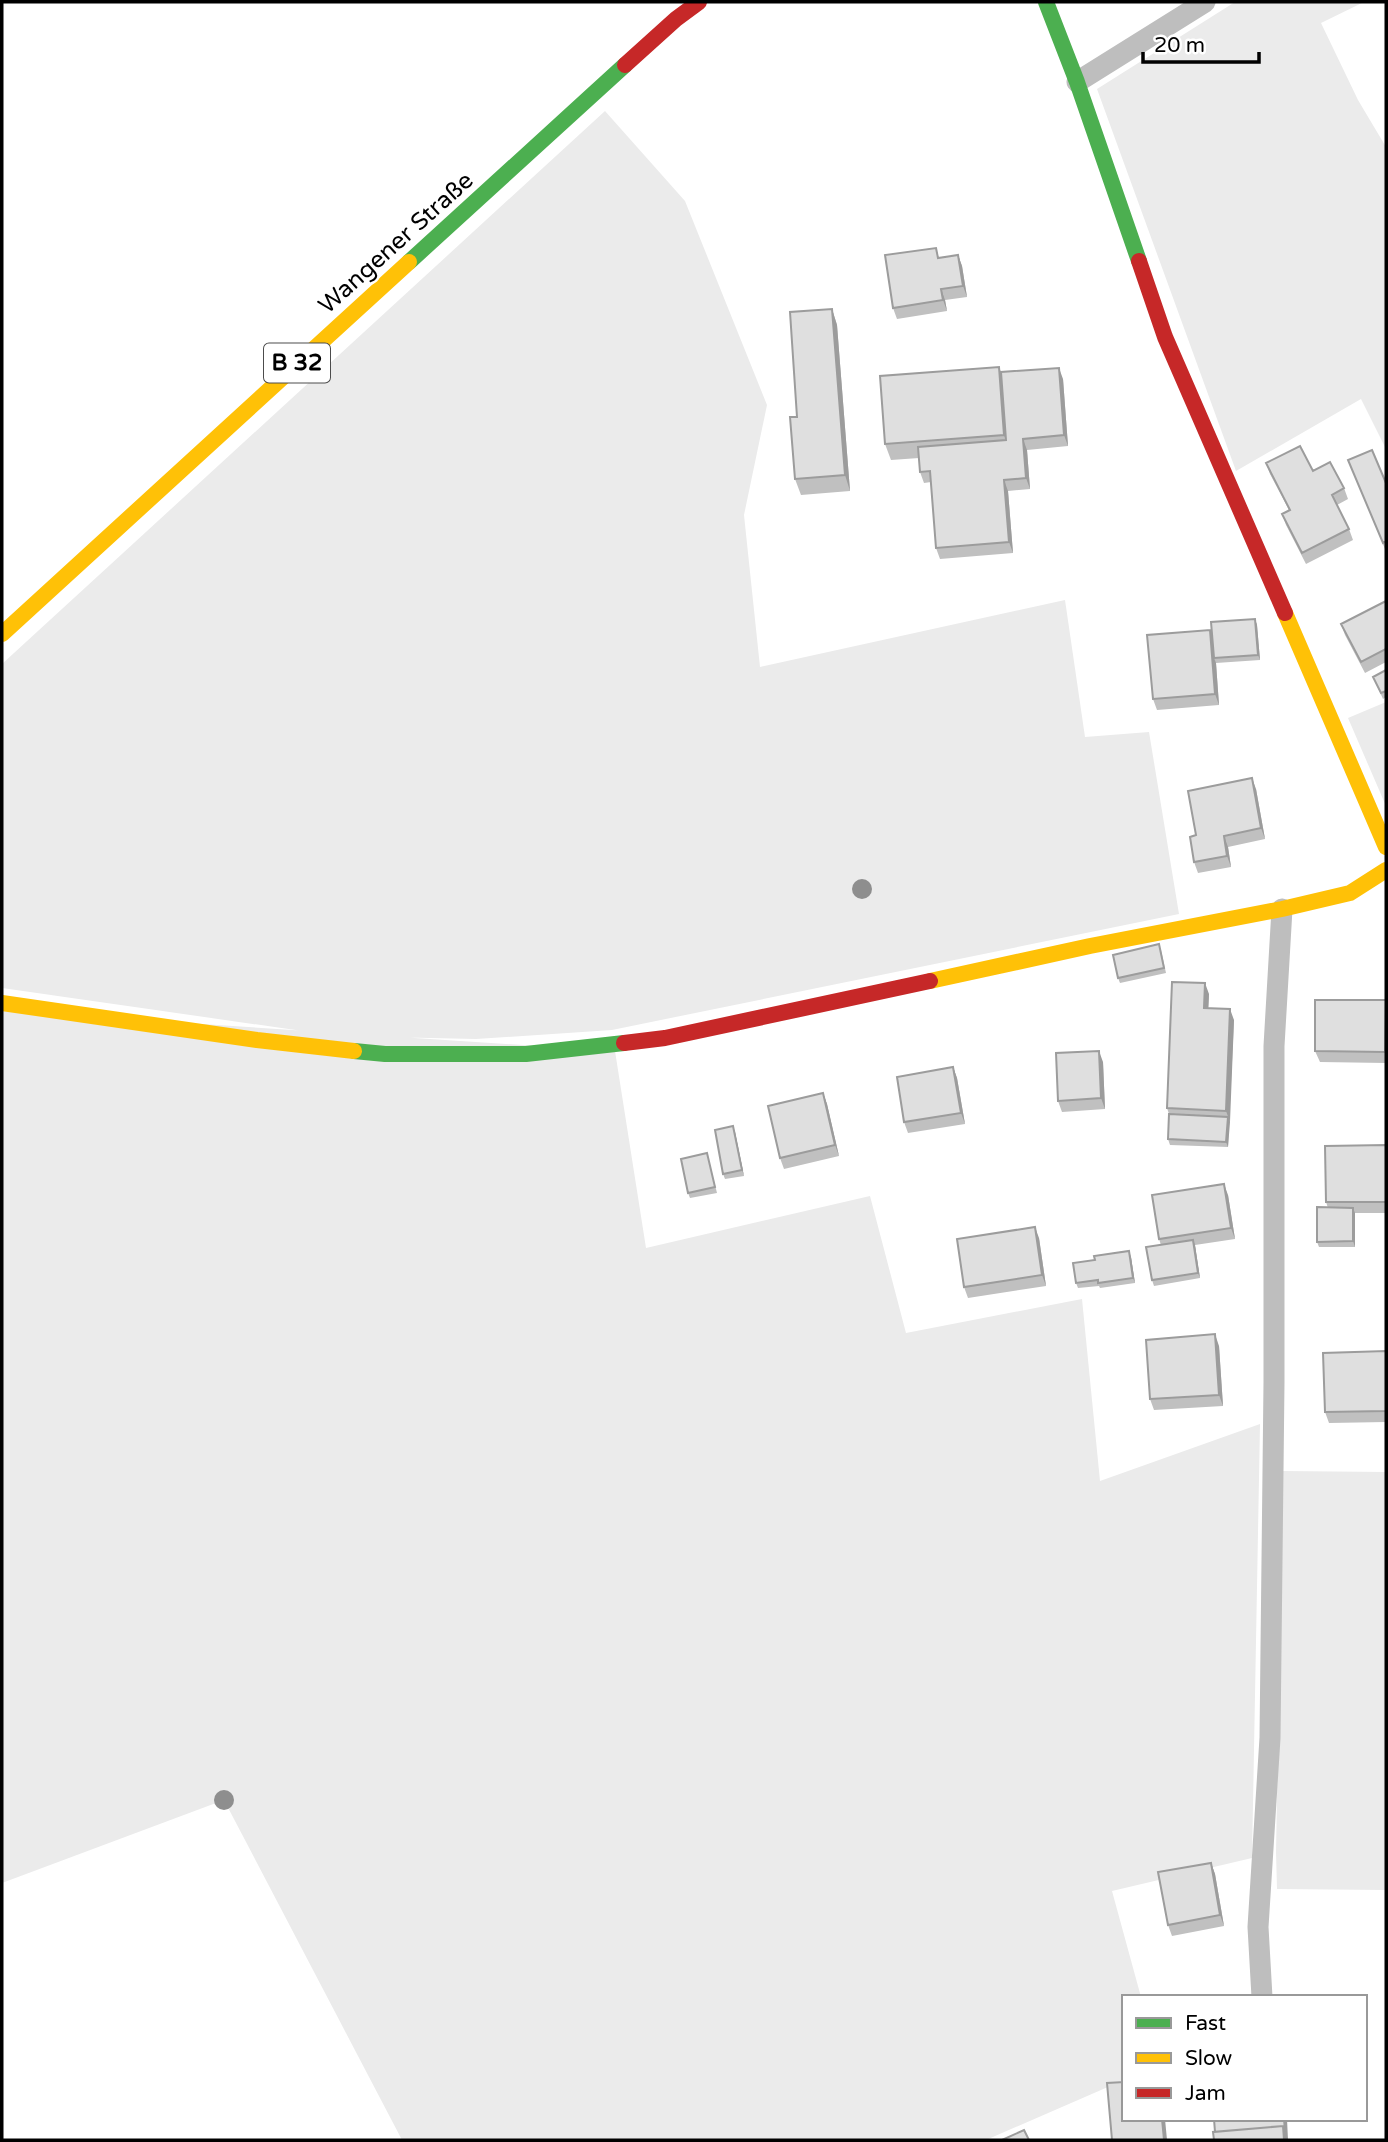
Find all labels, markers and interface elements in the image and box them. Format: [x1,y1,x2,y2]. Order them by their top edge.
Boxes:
scale bar [1143,21,1258,65]
text: 20 m [1154,33,1205,58]
street label: Wangener Straße [313,166,479,320]
road number: B 32 [264,344,330,382]
legend [1122,1995,1367,2121]
text: Fast [1185,2011,1226,2036]
text: Slow [1185,2046,1233,2071]
text: Jam [1185,2081,1226,2106]

